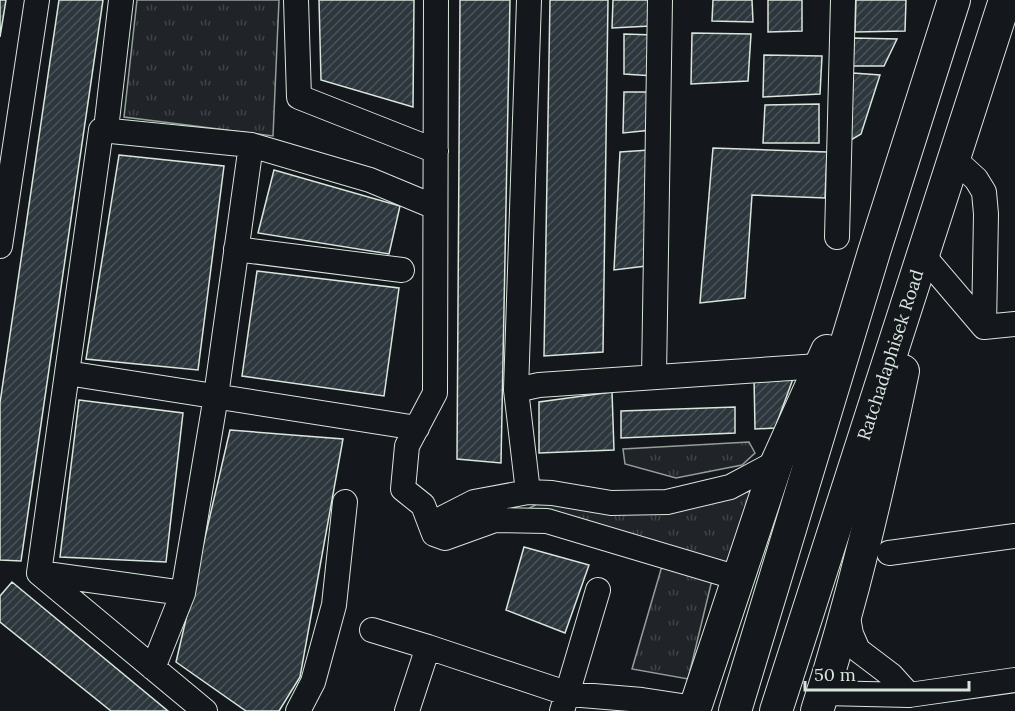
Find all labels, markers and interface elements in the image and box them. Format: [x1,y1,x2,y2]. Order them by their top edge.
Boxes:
street label: Ratchadaphisek Road [852,266,928,443]
scale bar [805,654,968,692]
text: 50 m [814,663,856,686]

